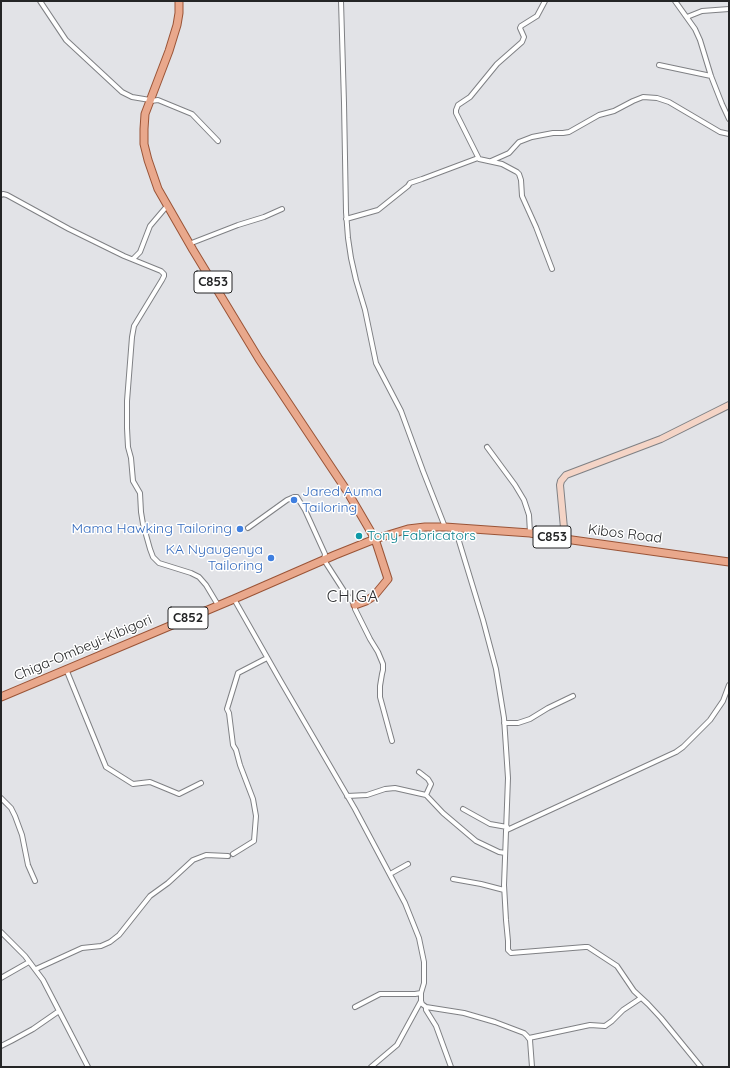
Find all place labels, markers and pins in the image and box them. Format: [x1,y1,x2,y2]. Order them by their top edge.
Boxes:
place label: Jared Auma Tailoring [302,484,382,516]
marker: Jared Auma Tailoring [289,495,299,505]
place label: Mama Hawking Tailoring [71,521,232,537]
marker: Mama Hawking Tailoring [235,524,245,534]
place label: Tony Fabricators [367,528,476,544]
marker: Tony Fabricators [354,531,364,541]
place label: KA Nyaugenya Tailoring [166,542,263,574]
marker: KA Nyaugenya Tailoring [266,553,276,563]

